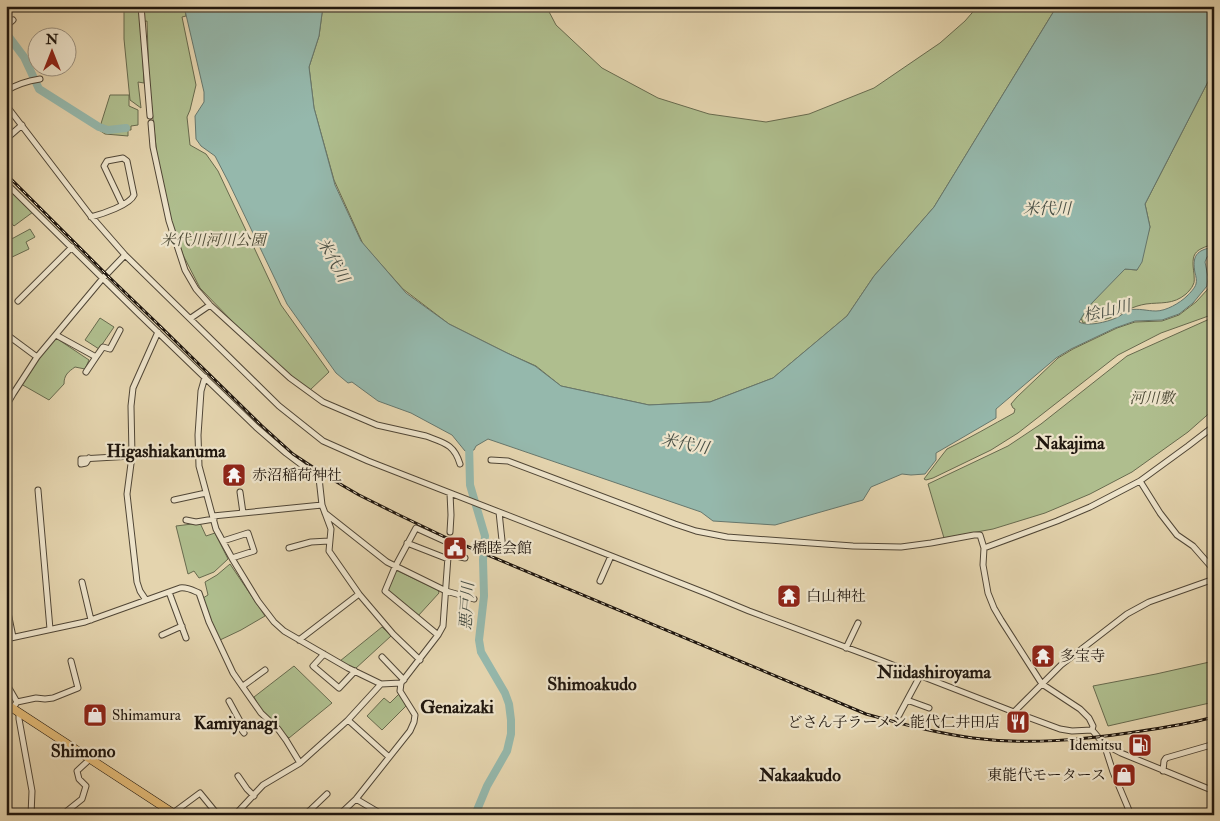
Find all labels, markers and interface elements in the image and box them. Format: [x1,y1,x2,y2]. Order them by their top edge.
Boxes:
north arrow [28,28,78,78]
text: N [45,31,59,48]
water label: 米代川 [1023,199,1073,219]
park label: 米代川河川公園 [160,231,268,250]
water label: 米代川 [313,234,354,288]
water label: 桧山川 [1081,295,1135,326]
park label: 河川敷 [1129,389,1176,408]
water label: 米代川 [660,430,712,459]
district label: Nakajima [1034,432,1105,455]
district label: Higashiakanuma [106,440,226,463]
temple icon: 赤沼稲荷神社 [221,462,247,488]
place label: 赤沼稲荷神社 [252,466,342,485]
public building icon: 橋睦会館 [442,535,468,561]
place label: 橋睦会館 [472,539,532,558]
water label: 悪戸川 [456,580,478,630]
temple icon: 白山神社 [776,583,802,609]
place label: 白山神社 [806,587,866,606]
temple icon: 多宝寺 [1030,643,1056,669]
place label: 多宝寺 [1060,647,1105,666]
district label: Niidashiroyama [876,661,992,684]
district label: Shimoakudo [547,673,637,696]
district label: Genaizaki [420,696,494,719]
shop icon: Shimamura [82,702,108,728]
place label: Shimamura [112,706,182,725]
restaurant icon: どさん子ラーメン 能代仁井田店 [1005,709,1031,735]
district label: Kamiyanagi [194,712,278,735]
place label: どさん子ラーメン 能代仁井田店 [788,713,1000,732]
fuel station icon: Idemitsu [1127,732,1153,758]
place label: Idemitsu [1069,736,1122,755]
district label: Shimono [51,740,116,763]
shop icon: 東能代モータース [1111,762,1137,788]
district label: Nakaakudo [758,764,841,787]
place label: 東能代モータース [987,766,1106,785]

